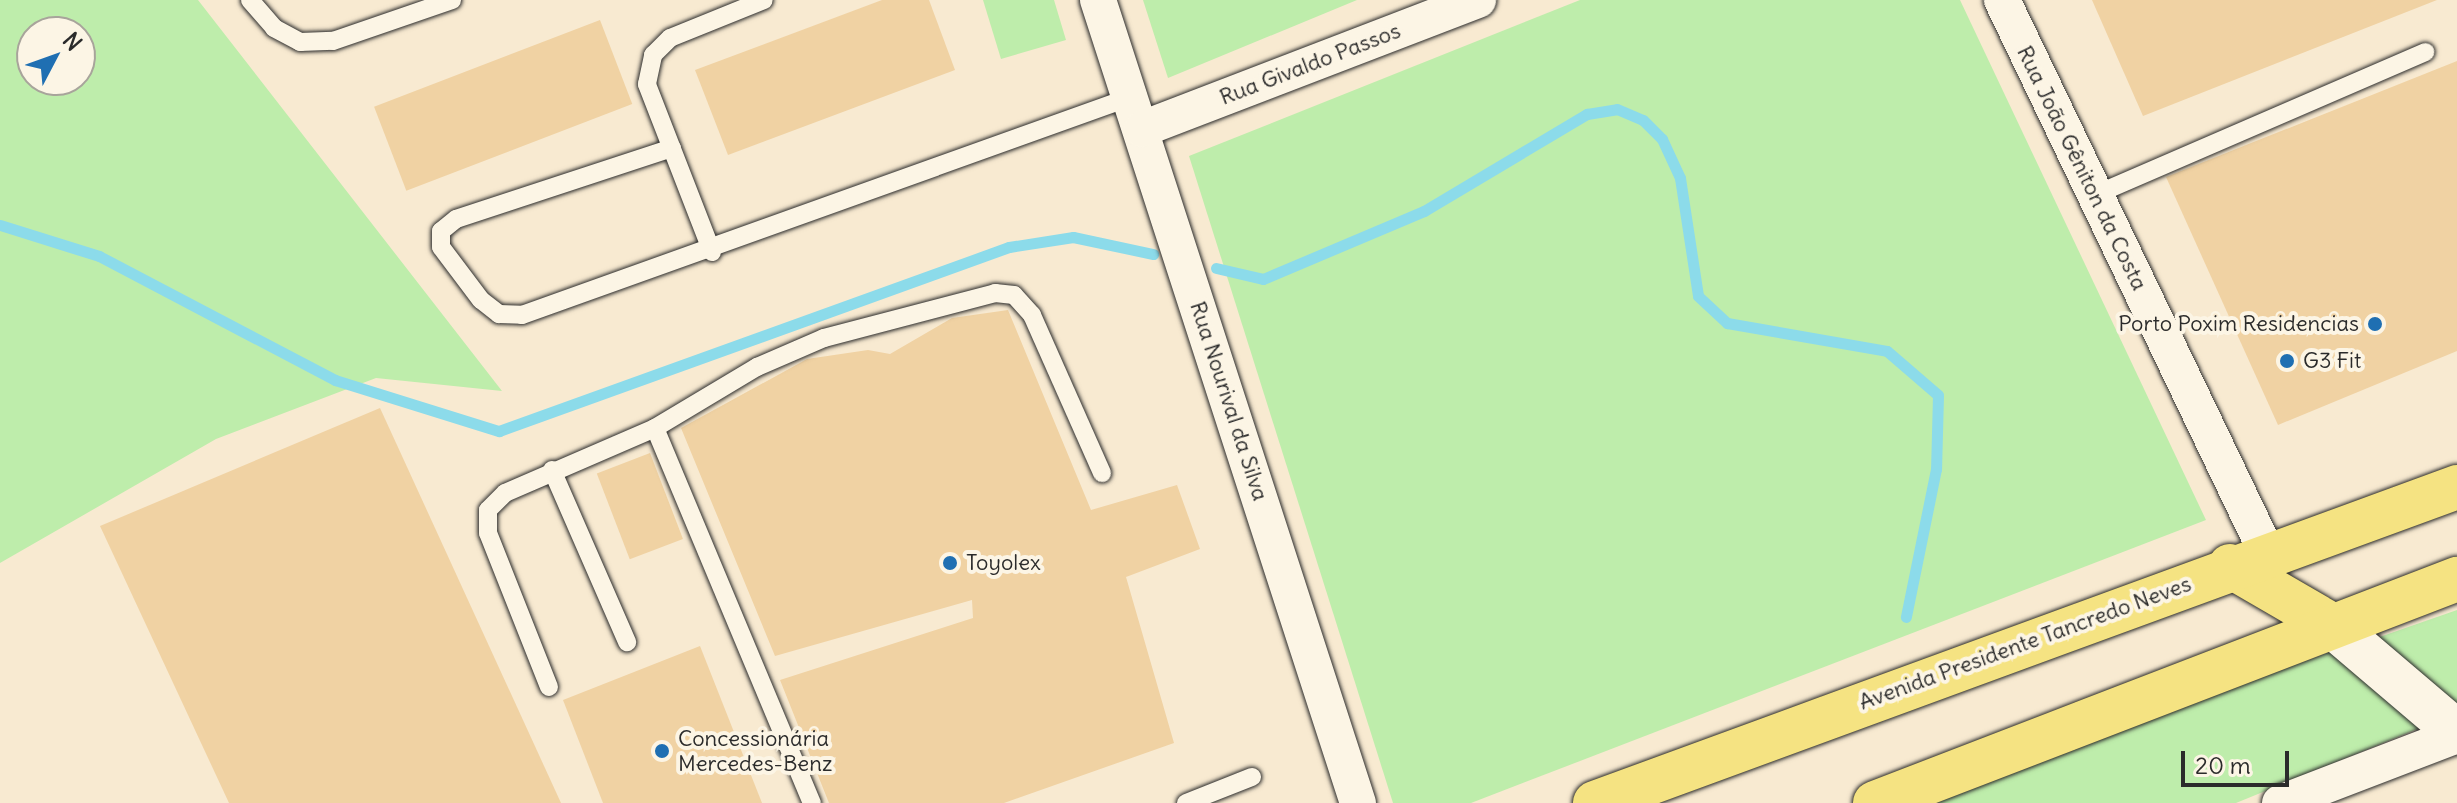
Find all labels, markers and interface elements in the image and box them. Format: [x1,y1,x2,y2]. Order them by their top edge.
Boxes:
north arrow [16,16,96,96]
street label: Rua Givaldo Passos [1216,17,1404,111]
text: N [57,27,88,56]
street label: Rua João Gêniton da Costa [2011,42,2153,294]
street label: Rua Nourival da Silva [1184,298,1274,504]
place label: Porto Poxim Residencias [2118,311,2359,337]
marker: Porto Poxim Residencias [2366,315,2384,333]
place label: G3 Fit [2303,348,2361,374]
marker: G3 Fit [2278,352,2296,370]
place label: Toyolex [966,550,1041,576]
marker: Toyolex [941,554,959,572]
street label: Avenida Presidente Tancredo Neves [1855,570,2195,716]
place label: Concessionária Mercedes-Benz [678,725,832,776]
scale bar [2185,735,2293,785]
marker: Concessionária Mercedes-Benz [653,742,671,760]
text: 20 m [2195,750,2251,780]

